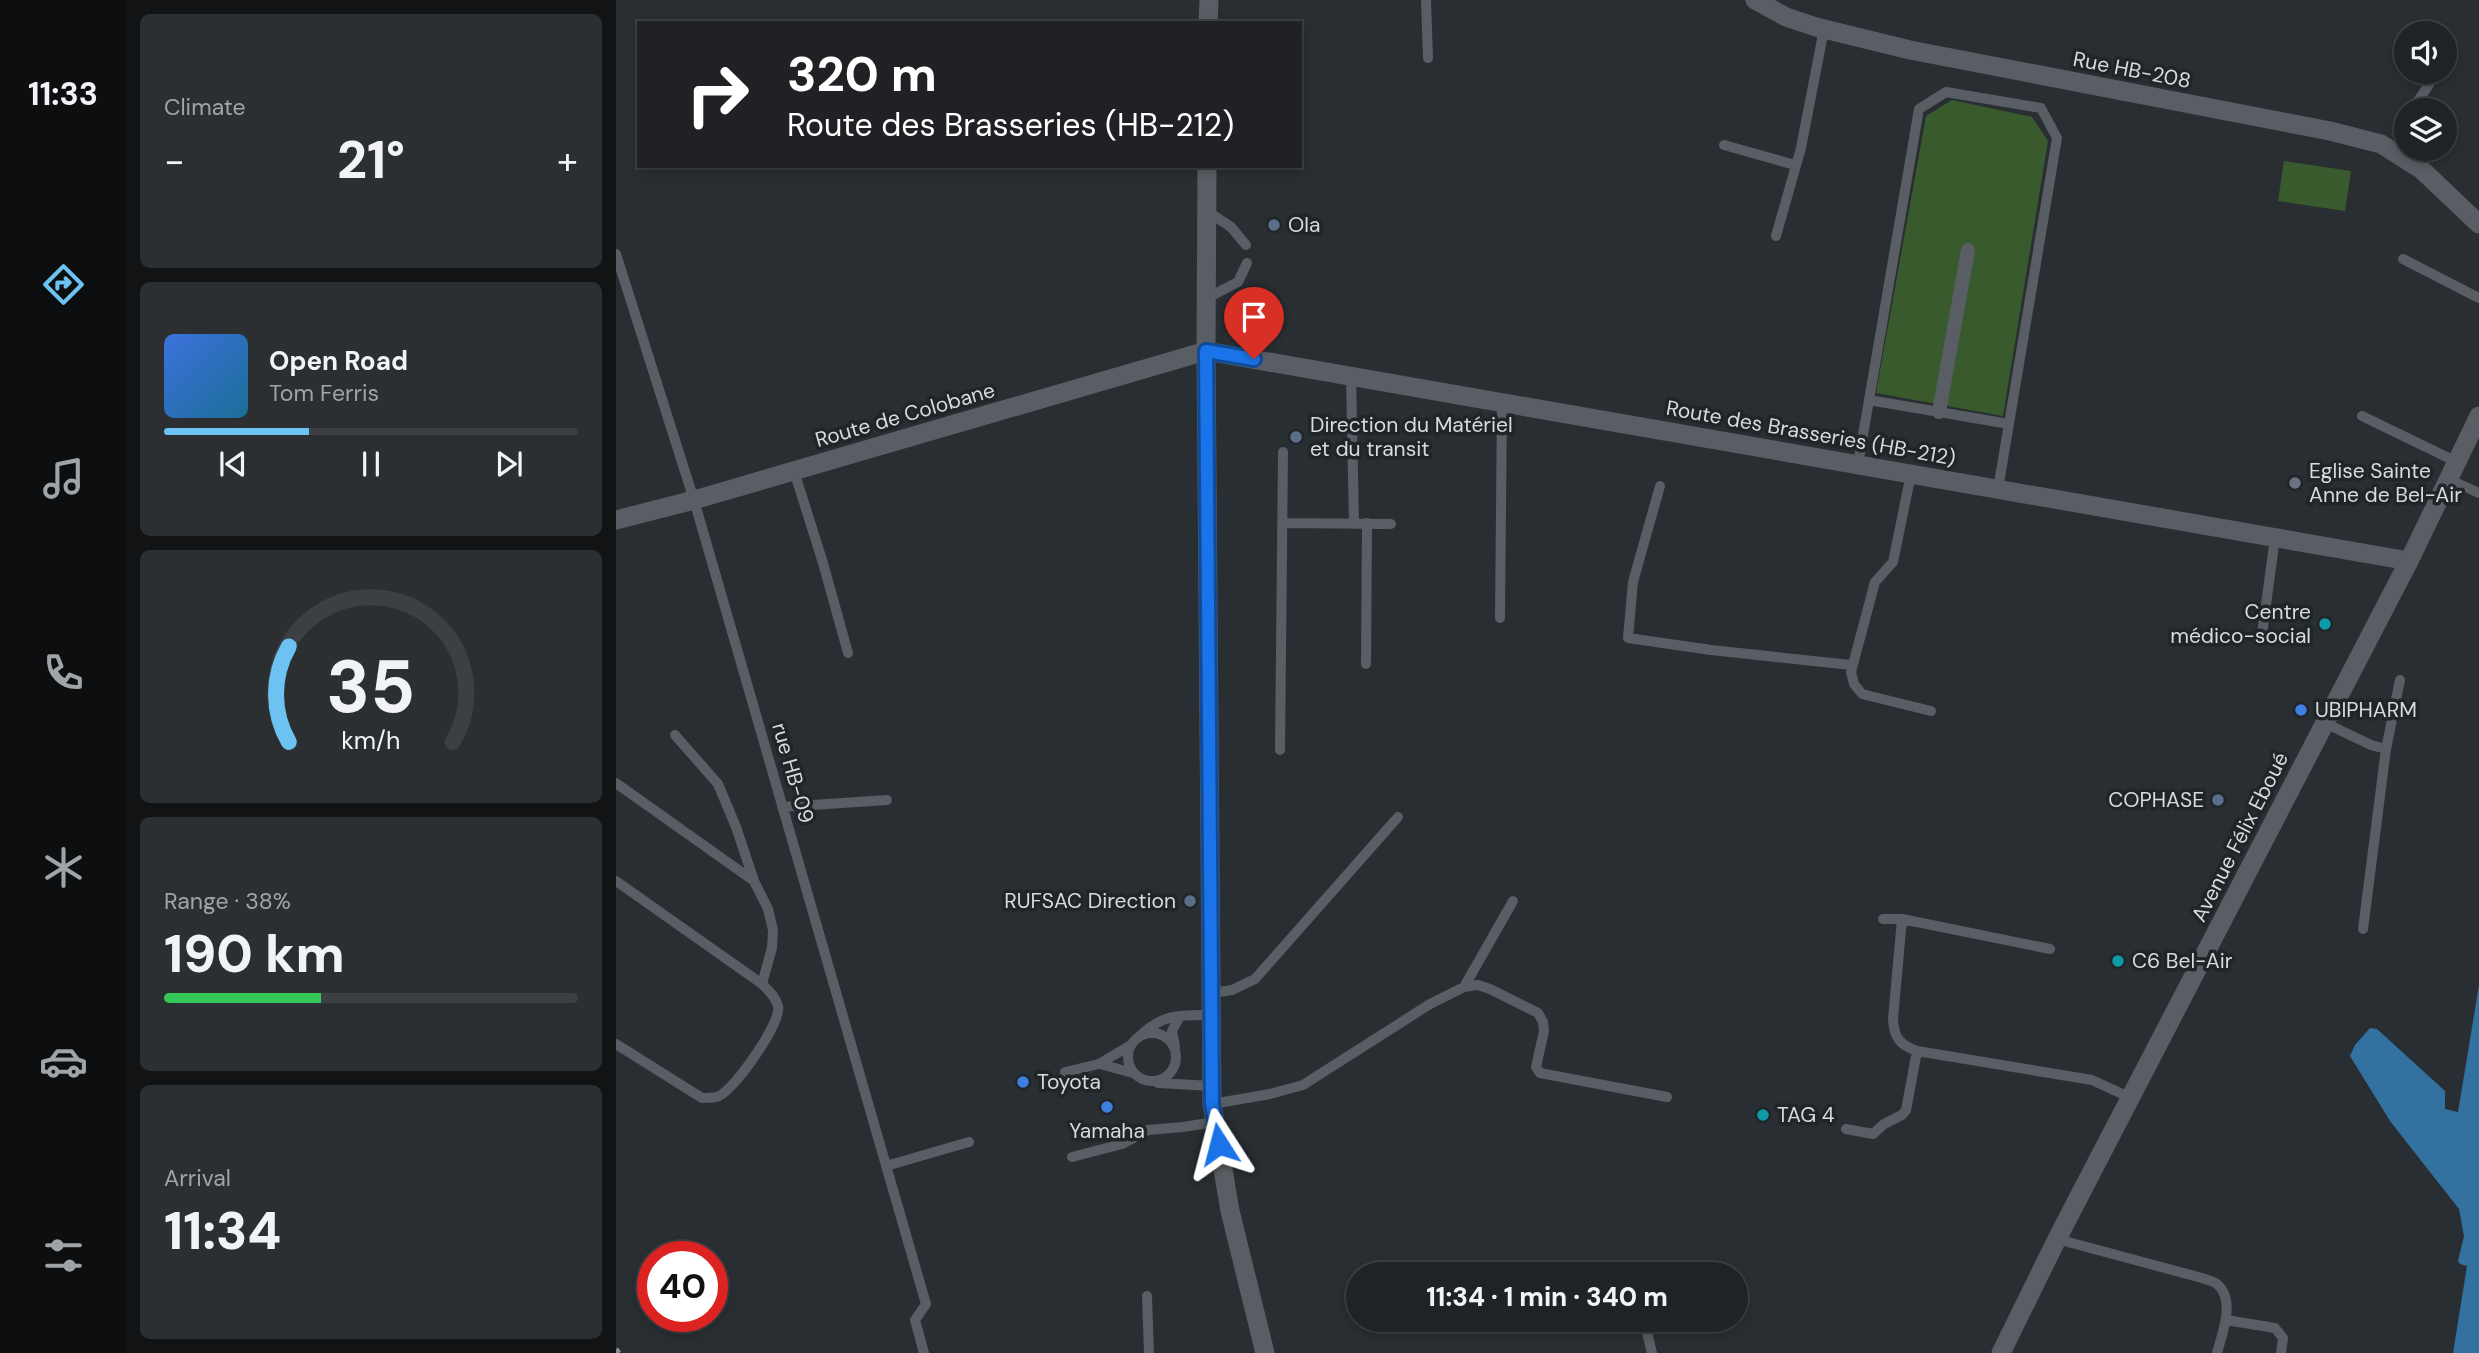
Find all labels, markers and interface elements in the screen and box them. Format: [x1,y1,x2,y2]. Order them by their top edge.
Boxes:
map controls [2394,21,2457,161]
button: sound [2394,21,2457,84]
text: 320 m [787,42,937,106]
street label: Rue HB-208 [2071,45,2193,95]
icon: right [672,49,763,140]
text: 11:33 [28,73,98,115]
text: Climate [164,92,246,122]
button: layers [2394,98,2457,161]
text: Route des Brasseries (HB-212) [787,104,1234,146]
text: 21° [337,126,405,194]
text: − [164,136,185,186]
text: + [557,136,578,186]
place label: Ola [1288,211,1320,239]
marker: Ola [1266,217,1282,233]
icon: directions [39,260,88,309]
pin [1224,287,1284,359]
icon: arrive [1235,298,1273,336]
text: Open Road [269,344,408,378]
street label: Route de Colobane [812,376,998,454]
text: Tom Ferris [269,378,379,408]
street label: Route des Brasseries (HB-212) [1664,394,1958,472]
place label: Direction du Matériel et du transit [1310,411,1513,463]
marker: Direction du Matériel et du transit [1288,429,1304,445]
icon: previous [214,445,252,483]
icon: pause [352,445,390,483]
icon: next [490,445,528,483]
icon: music [39,454,88,503]
place label: Eglise Sainte Anne de Bel-Air [2309,457,2462,509]
marker: Eglise Sainte Anne de Bel-Air [2287,475,2303,491]
place label: Centre médico-social [2170,598,2311,650]
marker: Centre médico-social [2317,616,2333,632]
text: 35 [326,641,416,736]
icon: phone [39,648,88,697]
place label: UBIPHARM [2315,696,2417,724]
marker: UBIPHARM [2293,702,2309,718]
street label: rue HB-09 [765,720,821,826]
text: km/h [341,724,401,757]
street label: Avenue Félix Eboué [2185,747,2295,927]
place label: COPHASE [2108,786,2204,814]
marker: COPHASE [2210,792,2226,808]
icon: climate [39,843,88,892]
text: Range · 38% [164,886,291,916]
place label: RUFSAC Direction [1004,887,1176,915]
marker: RUFSAC Direction [1182,893,1198,909]
text: 190 km [164,920,345,988]
place label: C6 Bel-Air [2132,947,2233,975]
marker: C6 Bel-Air [2110,953,2126,969]
icon: car [39,1037,88,1086]
place label: Toyota [1037,1068,1101,1096]
marker: Toyota [1015,1074,1031,1090]
marker: Yamaha [1099,1099,1115,1115]
place label: TAG 4 [1777,1101,1835,1129]
position arrow [1182,1107,1256,1181]
marker: TAG 4 [1755,1107,1771,1123]
place label: Yamaha [1069,1117,1145,1145]
text: Arrival [164,1163,231,1193]
text: 11:34 [164,1197,281,1265]
icon: filters [39,1231,88,1280]
speed limit sign: 40 [637,1241,728,1332]
text: 11:34 · 1 min · 340 m [1426,1280,1668,1314]

